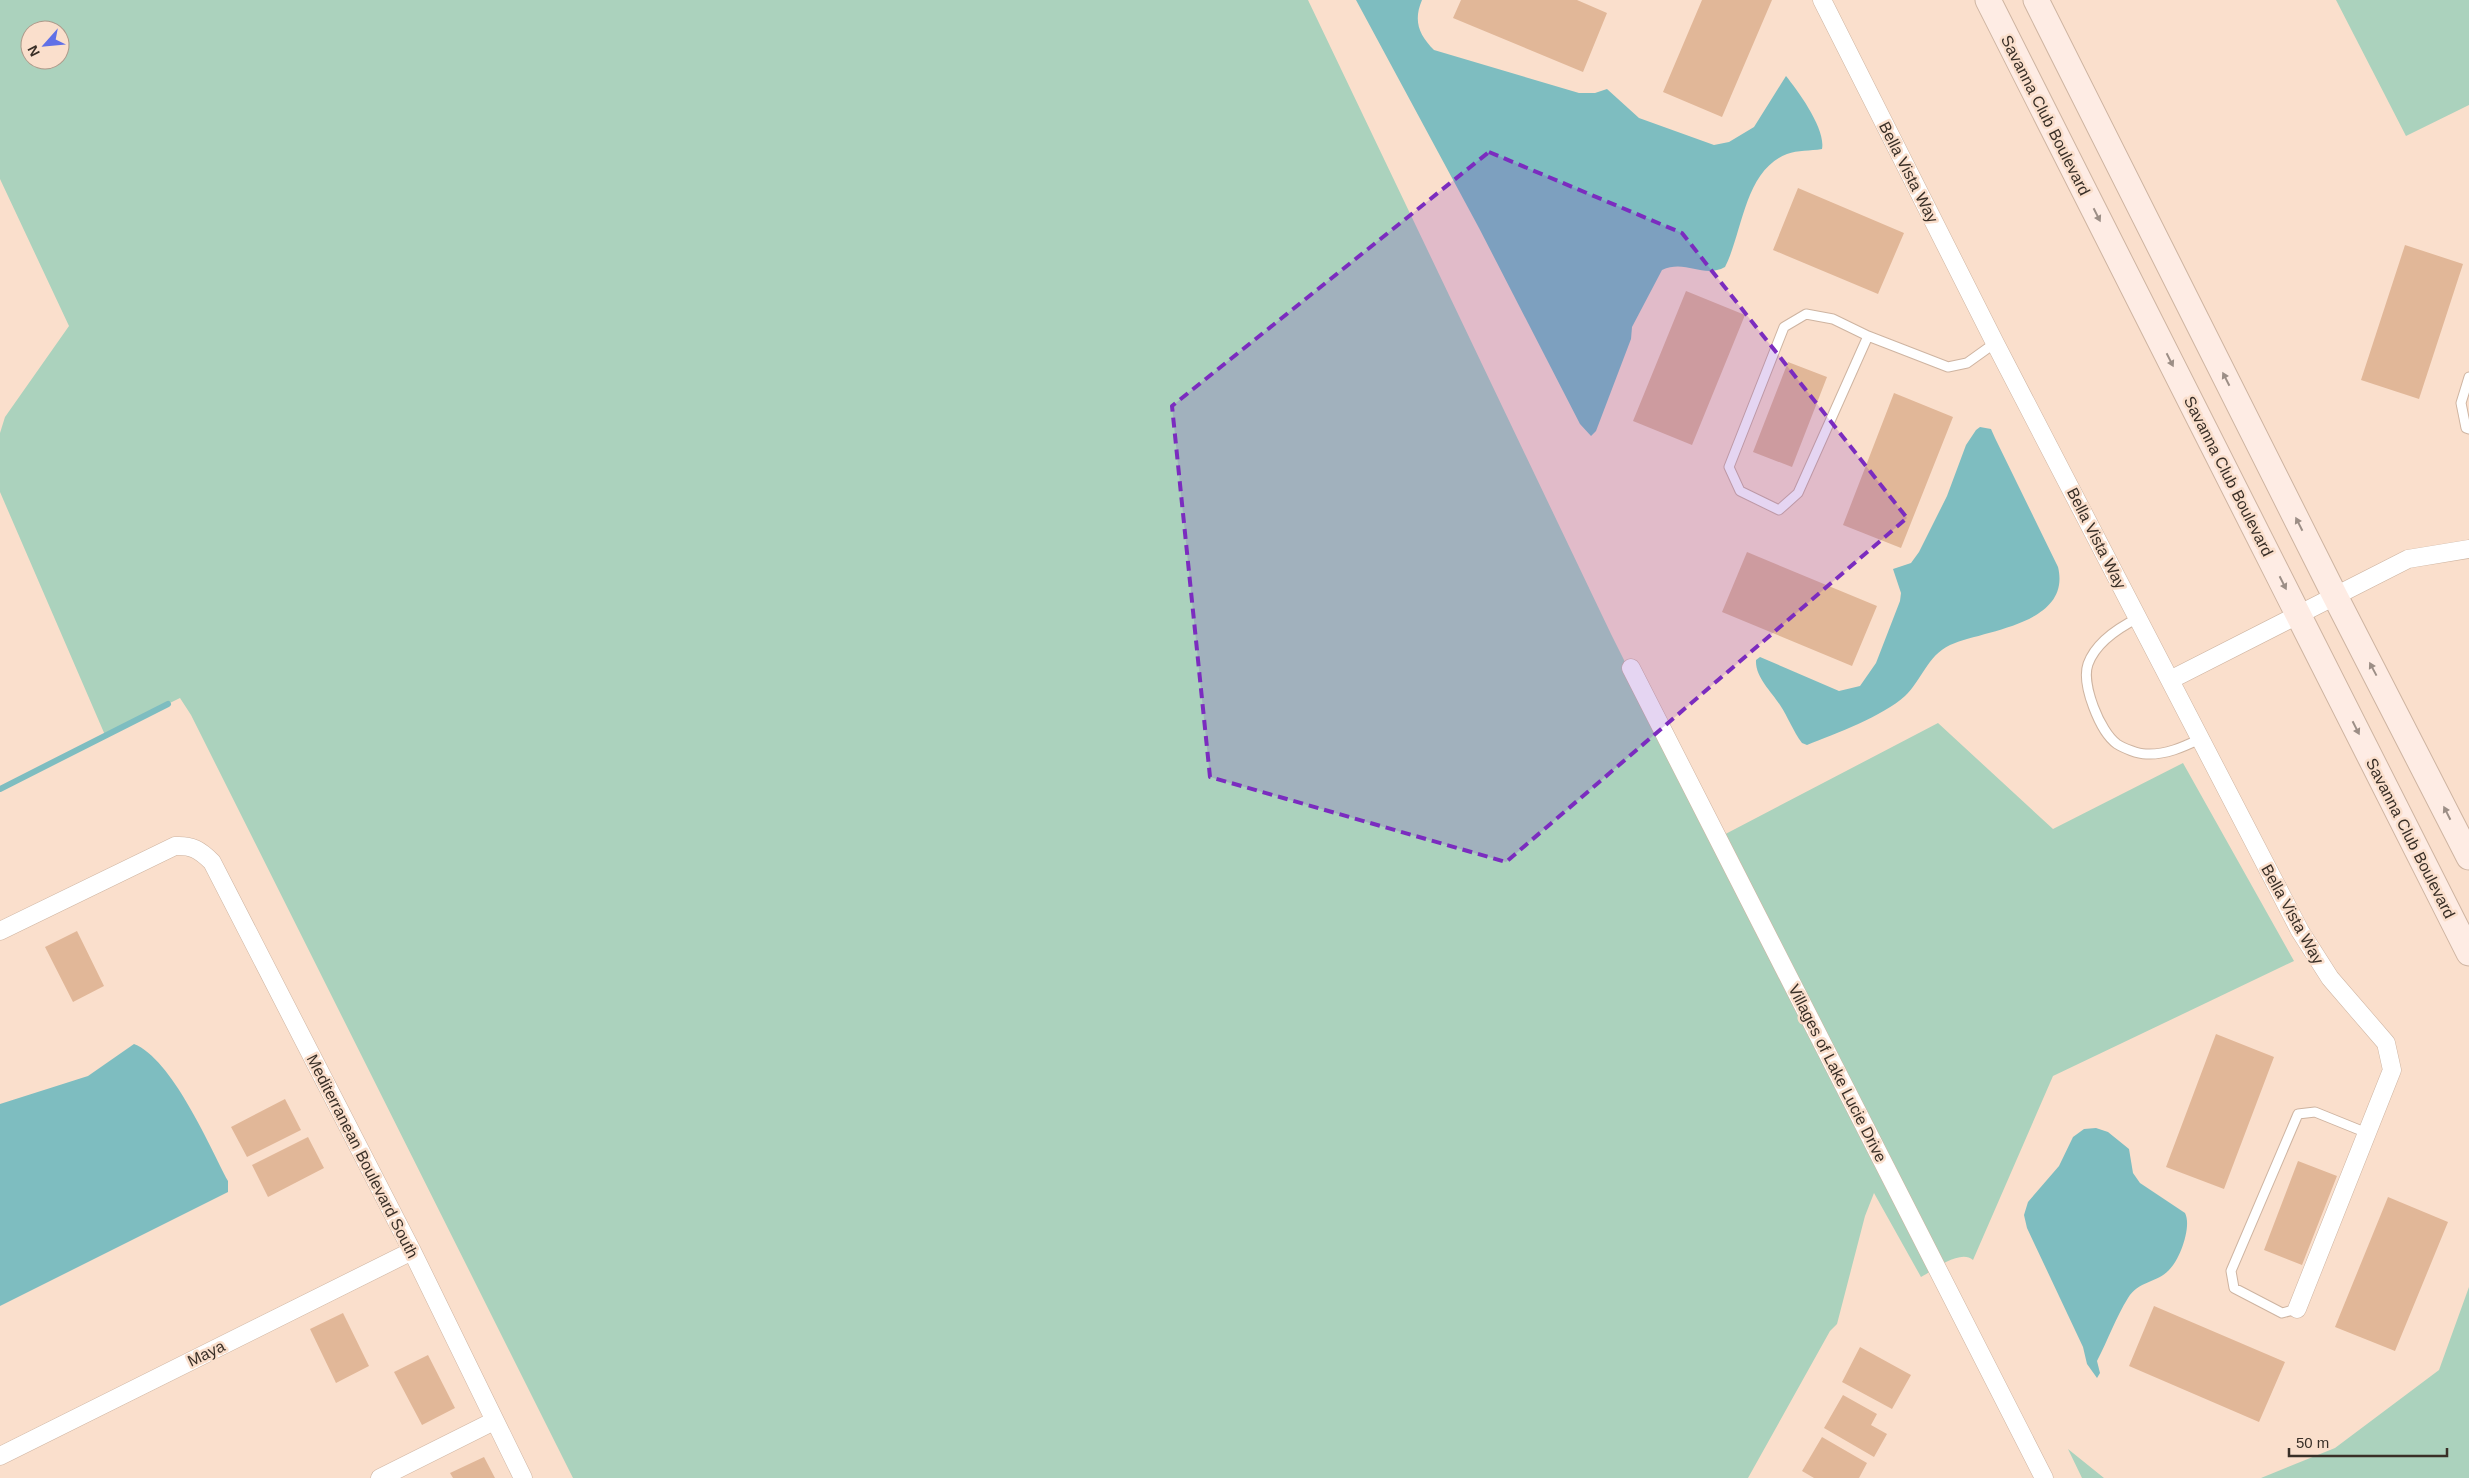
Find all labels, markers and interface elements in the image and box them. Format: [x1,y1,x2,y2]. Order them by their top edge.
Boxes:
north arrow [20,20,70,70]
street label: Savanna Club Boulevard [1998,33,2093,198]
text: N [24,43,43,59]
street label: Bella Vista Way [1876,119,1941,226]
one-way arrow [2093,208,2101,222]
one-way arrow [2166,353,2174,367]
one-way arrow [2222,372,2230,386]
street label: Savanna Club Boulevard [2181,394,2276,559]
street label: Bella Vista Way [2064,485,2129,592]
one-way arrow [2295,517,2303,531]
one-way arrow [2279,576,2287,590]
one-way arrow [2369,661,2377,676]
one-way arrow [2352,721,2360,736]
street label: Savanna Club Boulevard [2363,756,2458,921]
one-way arrow [2443,806,2451,821]
street label: Bella Vista Way [2258,862,2327,967]
street label: Villages of Lake Lucie Drive [1785,982,1890,1165]
street label: Mediterranean Boulevard South [304,1052,421,1261]
street label: Maya [185,1337,228,1370]
scale bar [2289,1426,2446,1458]
text: 50 m [2296,1434,2329,1451]

